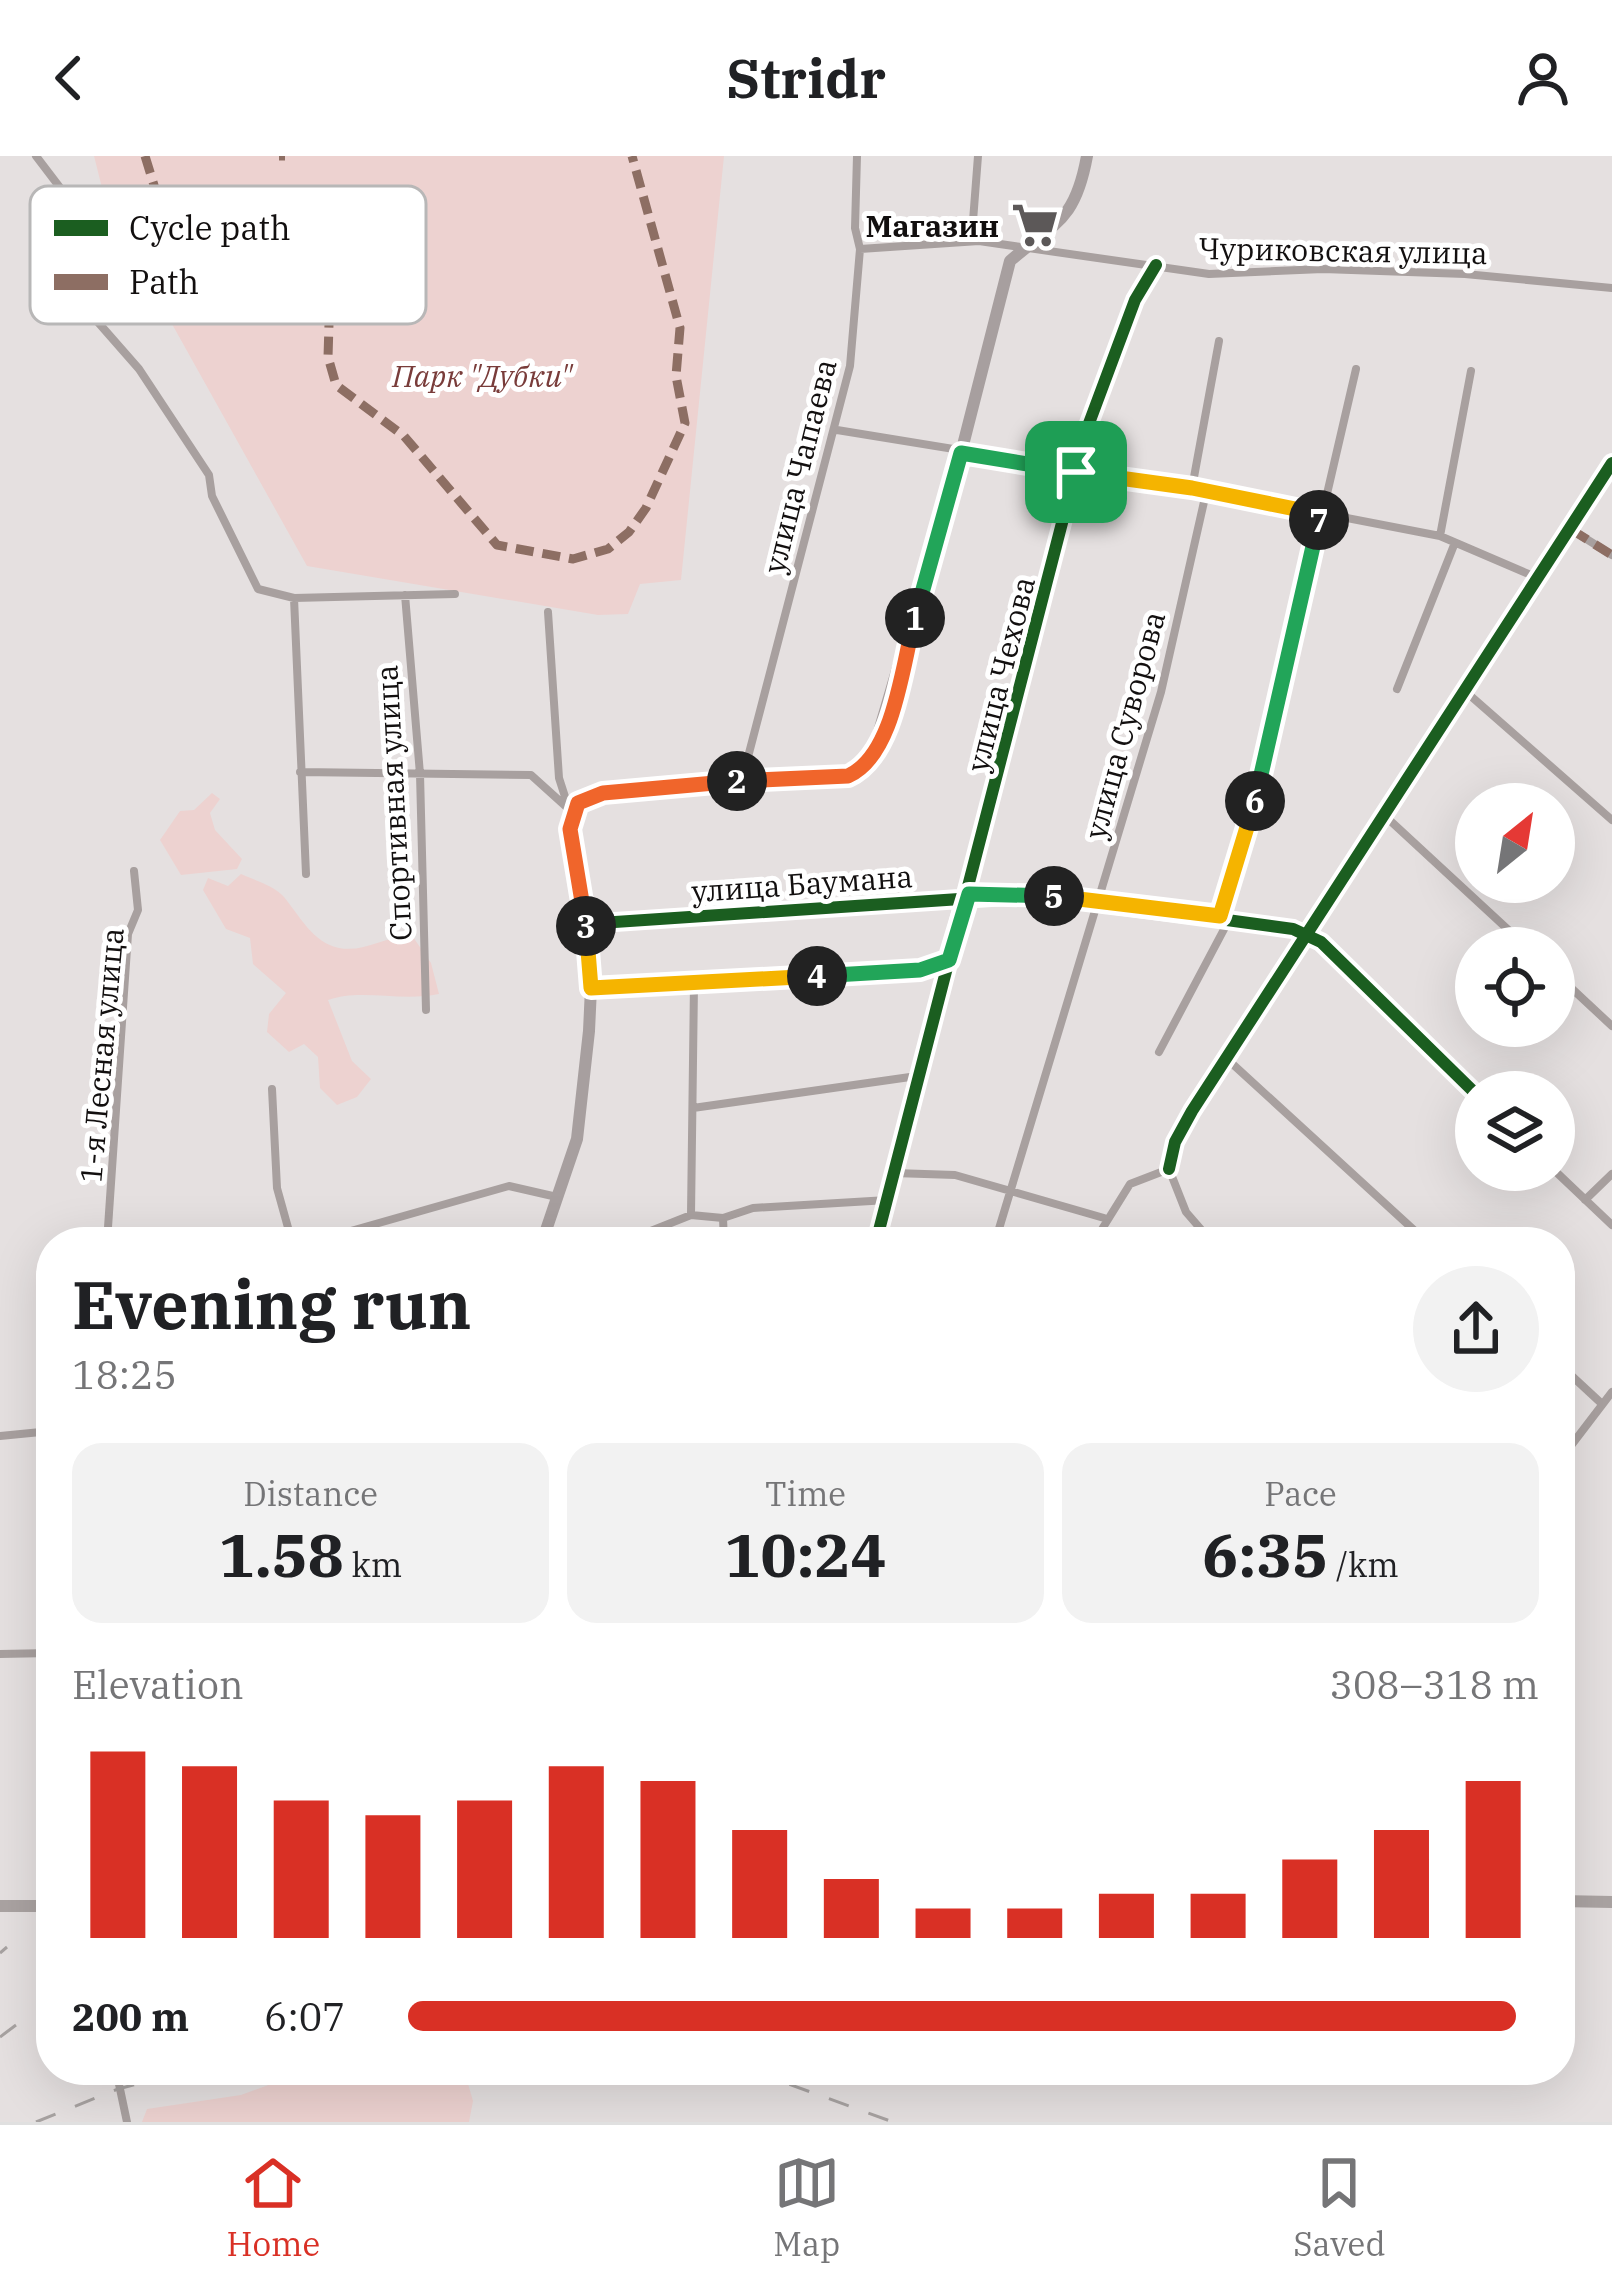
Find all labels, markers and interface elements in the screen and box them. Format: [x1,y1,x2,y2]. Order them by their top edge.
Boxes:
text: Stridr [726,43,886,113]
icon: back [36,45,102,111]
icon: person [1510,45,1576,111]
legend [30,186,426,324]
supermarket icon: Магазин [1010,200,1060,250]
text: Cycle path [129,206,290,249]
place label: Магазин [866,206,999,245]
street label: Чуриковская улица [1198,228,1488,272]
text: Path [129,260,199,303]
street label: улица Чапаева [754,355,844,577]
park label: Парк "Дубки" [391,356,574,395]
pin [1025,421,1127,523]
icon: arrive [1043,439,1109,505]
pin: 7 [1289,490,1349,550]
text: 7 [1309,498,1329,541]
street label: улица Чехова [957,572,1043,776]
pin: 1 [885,588,945,648]
text: 1 [905,596,925,639]
street label: улица Суворова [1075,607,1173,843]
street label: Спортивная улица [366,664,420,942]
pin: 2 [707,751,767,811]
text: 2 [727,759,747,802]
pin: 6 [1225,771,1285,831]
text: 6 [1245,779,1265,822]
north arrow [1455,783,1575,903]
map controls [1455,783,1575,1191]
street label: улица Баумана [690,856,914,910]
pin: 5 [1024,866,1084,926]
text: 5 [1044,874,1064,917]
pin: 3 [556,896,616,956]
text: 3 [576,904,596,947]
street label: 1-я Лесная улица [70,926,132,1184]
button: locate [1455,927,1575,1047]
pin: 4 [787,946,847,1006]
text: 4 [807,954,827,997]
button: layers [1455,1071,1575,1191]
text: Evening run [72,1261,471,1347]
button: share [1413,1266,1539,1392]
text: 18:25 [72,1349,177,1400]
text: Distance [243,1472,378,1515]
text: Time [765,1472,846,1515]
text: Pace [1264,1472,1337,1515]
text: 1.58 [219,1515,344,1594]
text: 10:24 [724,1515,887,1594]
text: 6:35 [1202,1515,1328,1594]
text: km [344,1543,402,1586]
text: /km [1328,1543,1399,1586]
text: Elevation [72,1659,244,1710]
text: 308–318 m [1329,1659,1539,1710]
text: 200 m [72,1991,189,2042]
text: 6:07 [264,1991,345,2042]
tab: Home [226,2150,320,2265]
tab: Map [773,2150,840,2265]
tab: Saved [1293,2150,1386,2265]

